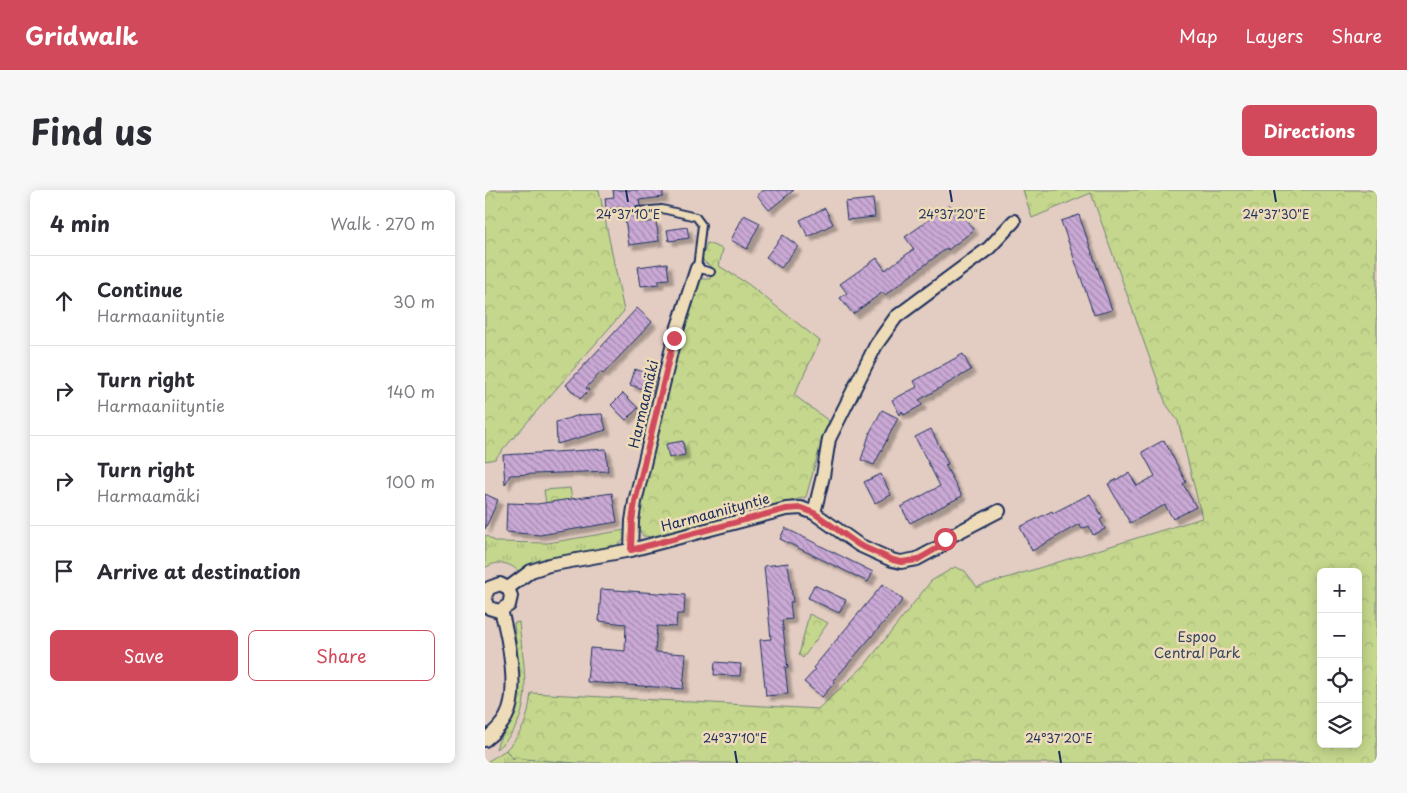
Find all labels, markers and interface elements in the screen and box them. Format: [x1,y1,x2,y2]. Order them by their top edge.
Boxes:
text: Gridwalk [25,17,138,53]
text: Map [1179,22,1218,49]
text: Layers [1246,22,1303,49]
text: Share [1331,22,1382,49]
text: Find us [30,104,152,157]
button: Directions [1242,105,1377,156]
text: 24°37'10"E [596,205,660,223]
text: 24°37'20"E [918,205,986,223]
text: 24°37'30"E [1242,205,1310,223]
text: 4 min [50,207,110,239]
text: Walk · 270 m [331,211,435,235]
text: Continue [97,275,183,303]
icon: ahead [50,287,78,315]
text: 30 m [393,289,435,313]
text: Harmaaniityntie [97,303,225,327]
route end [663,327,686,350]
street label: Harmaamäki [623,358,663,450]
text: Turn right [97,365,195,393]
icon: right [50,377,78,405]
text: 140 m [387,379,435,403]
text: Harmaaniityntie [97,393,225,417]
text: Turn right [97,455,195,483]
icon: right [50,467,78,495]
text: 100 m [386,469,435,493]
text: Harmaamäki [97,483,200,507]
street label: Harmaaniityntie [658,487,772,537]
route start [934,528,957,551]
icon: arrive [50,557,78,585]
text: Arrive at destination [97,557,301,585]
map controls [1317,568,1362,748]
button: + [1317,568,1362,613]
button: − [1317,613,1362,658]
park label: Espoo Central Park [1154,626,1241,663]
button: Save [50,630,238,681]
button: Share [248,630,435,681]
button: locate [1317,658,1362,703]
button: layers [1317,703,1362,748]
text: 24°37'10"E [703,729,767,747]
text: 24°37'20"E [1025,729,1093,747]

